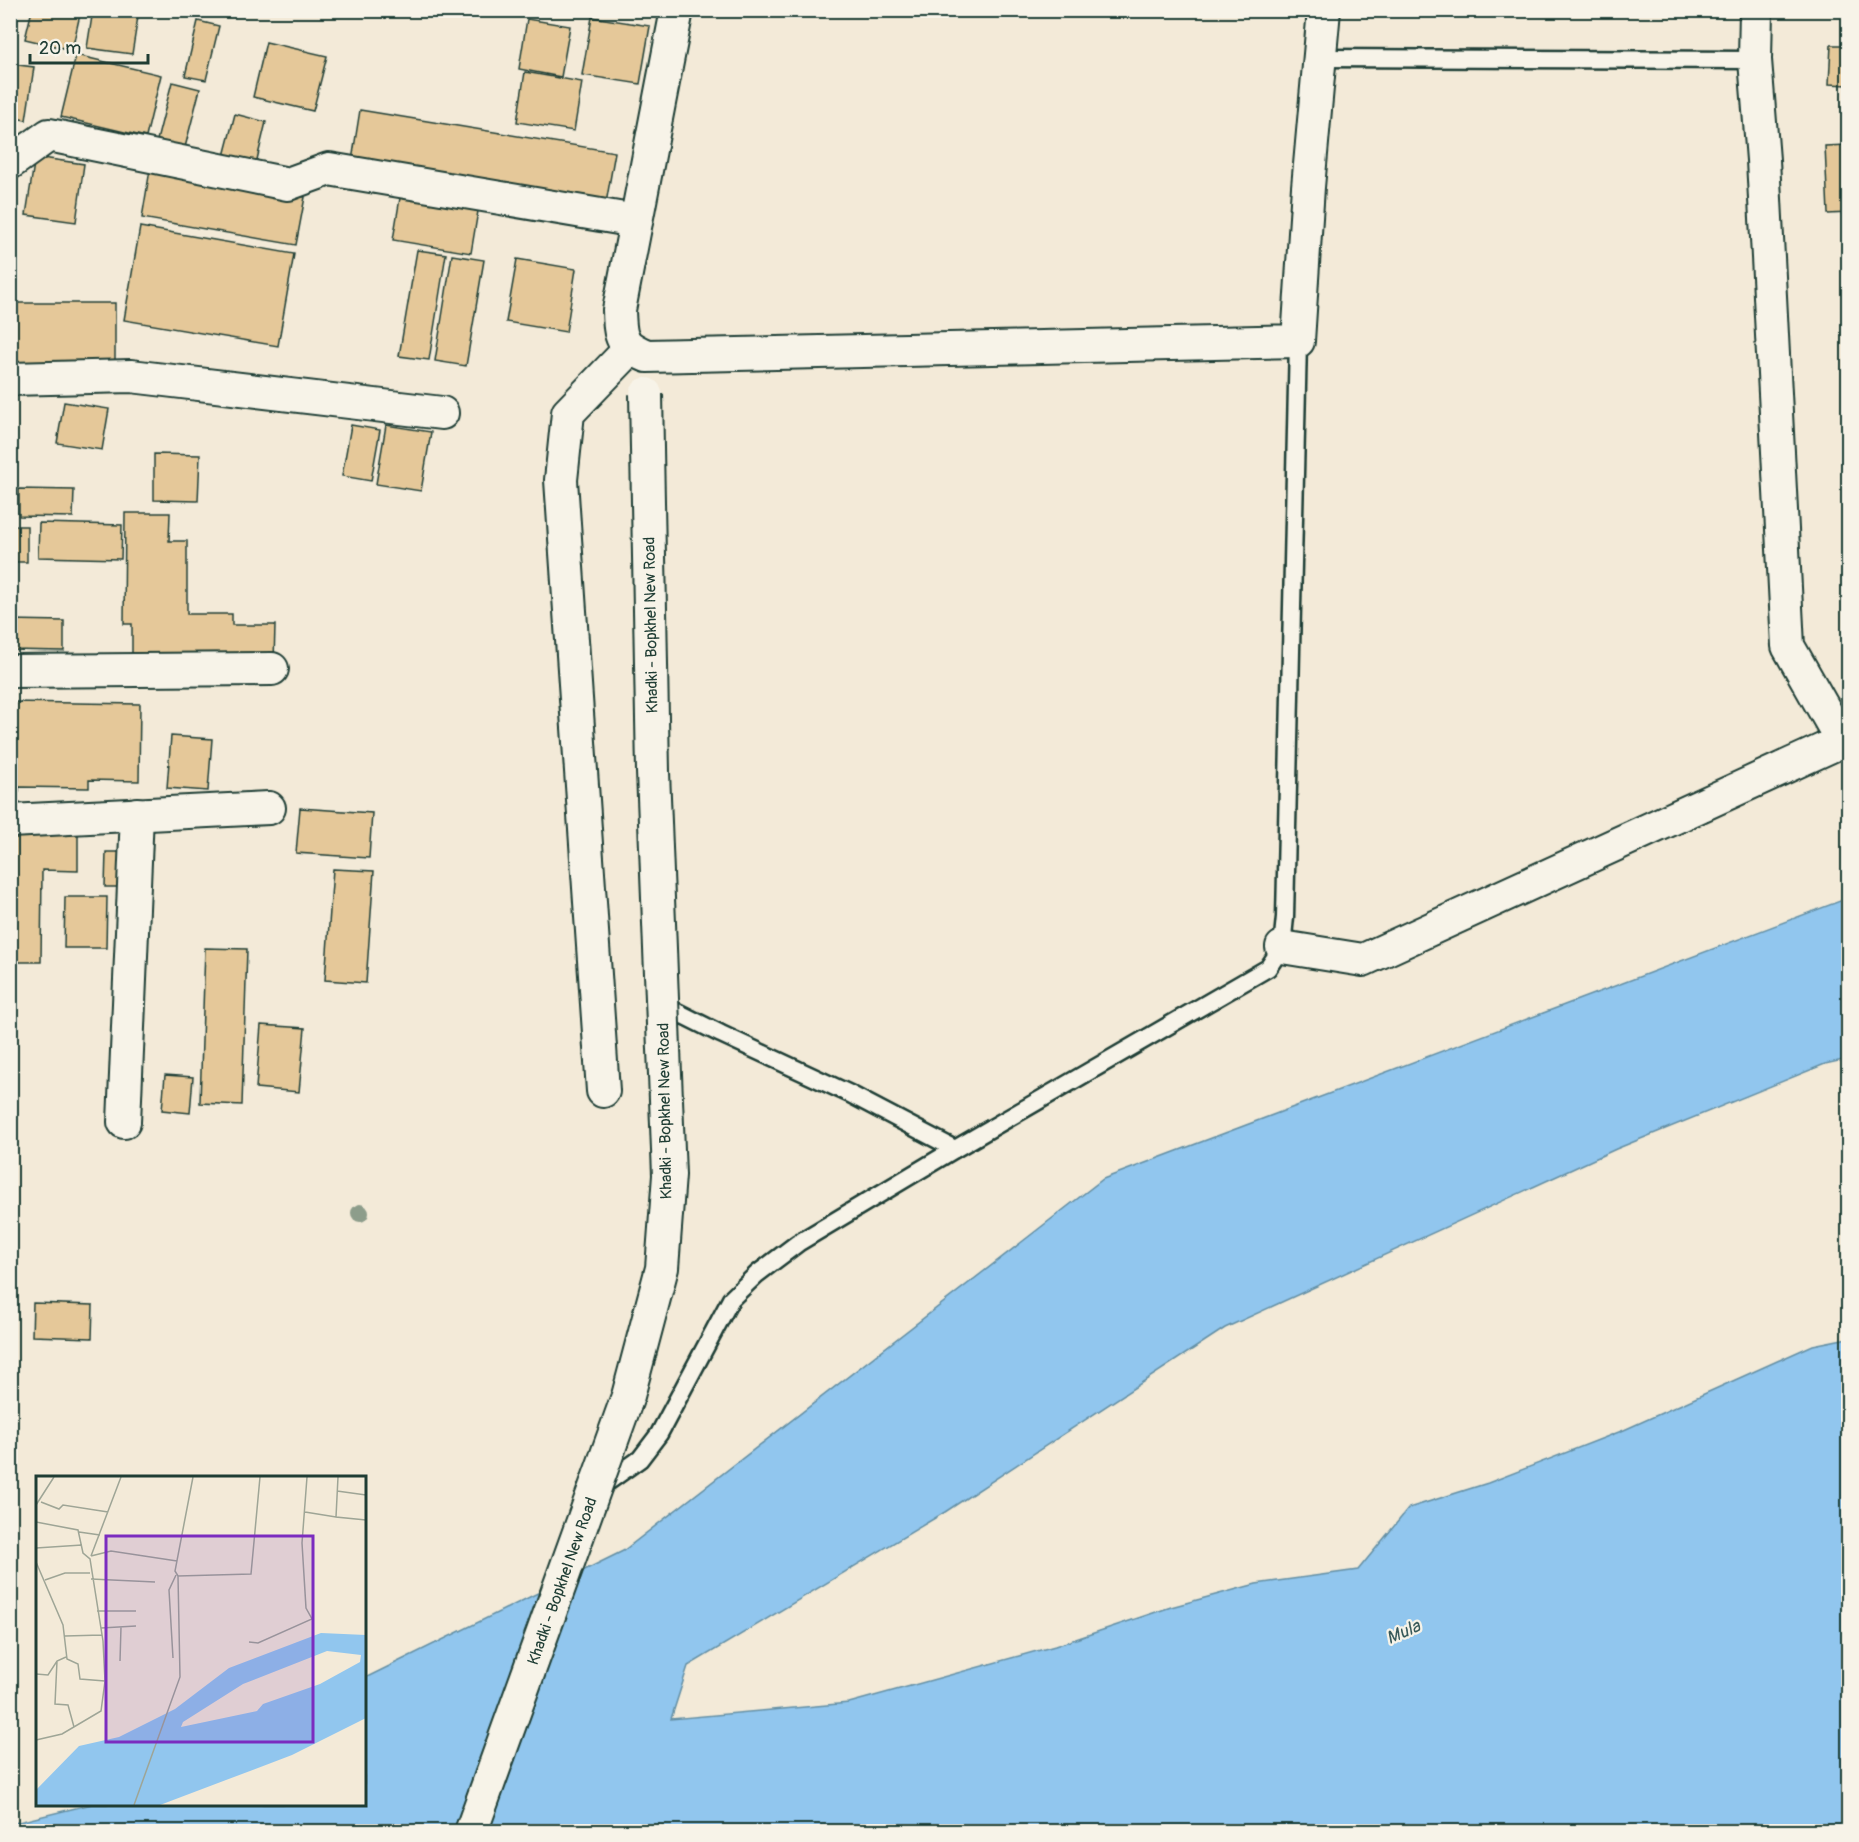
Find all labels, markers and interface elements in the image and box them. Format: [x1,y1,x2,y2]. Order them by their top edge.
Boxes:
scale bar [30,27,148,65]
text: 20 m [39,37,81,60]
street label: Khadki - Bopkhel New Road [639,537,663,713]
street label: Khadki - Bopkhel New Road [653,1023,677,1199]
inset map [36,1476,366,1806]
street label: Khadki - Bopkhel New Road [523,1495,602,1668]
water label: Mula [1383,1614,1425,1650]

